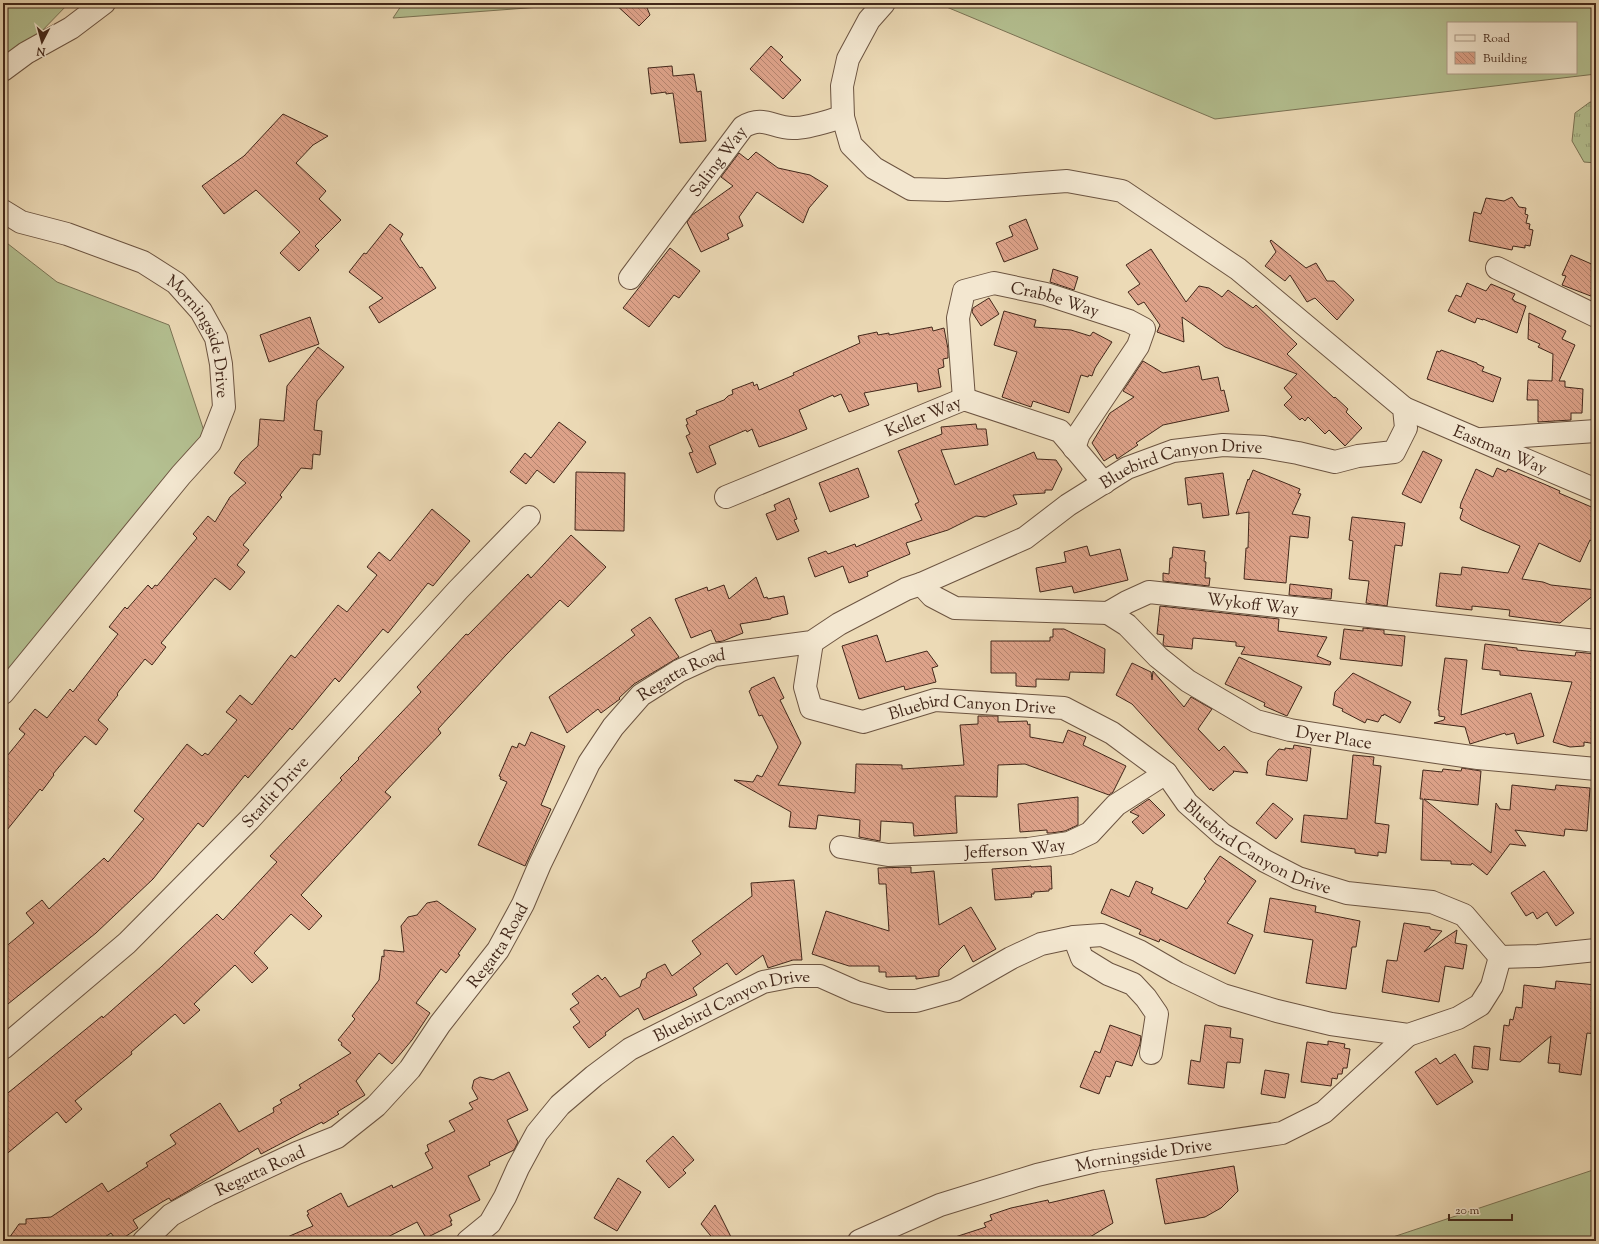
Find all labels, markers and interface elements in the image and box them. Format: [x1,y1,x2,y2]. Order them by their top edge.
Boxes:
north arrow [22,22,62,62]
legend [1447,22,1577,74]
text: Road [1483,30,1510,48]
text: N [36,43,47,59]
text: Building [1483,50,1527,68]
street label: Saling Way [685,121,754,203]
street label: Morningside Drive [161,270,233,399]
street label: Crabbe Way [1008,277,1103,325]
street label: Keller Way [882,391,966,444]
street label: Eastman Way [1449,420,1551,482]
street label: Bluebird Canyon Drive [1096,435,1263,496]
street label: Wykoff Way [1205,588,1301,622]
street label: Regatta Road [633,644,727,708]
street label: Bluebird Canyon Drive [886,690,1057,727]
street label: Dyer Place [1294,721,1374,757]
street label: Starlit Drive [237,752,315,835]
street label: Bluebird Canyon Drive [1177,795,1334,901]
street label: Jefferson Way [963,834,1068,866]
street label: Regatta Road [463,899,535,994]
street label: Bluebird Canyon Drive [650,966,810,1049]
street label: Morningside Drive [1074,1134,1214,1179]
street label: Regatta Road [212,1141,310,1203]
scale bar [1449,1196,1512,1222]
text: 20 m [1455,1202,1480,1220]

